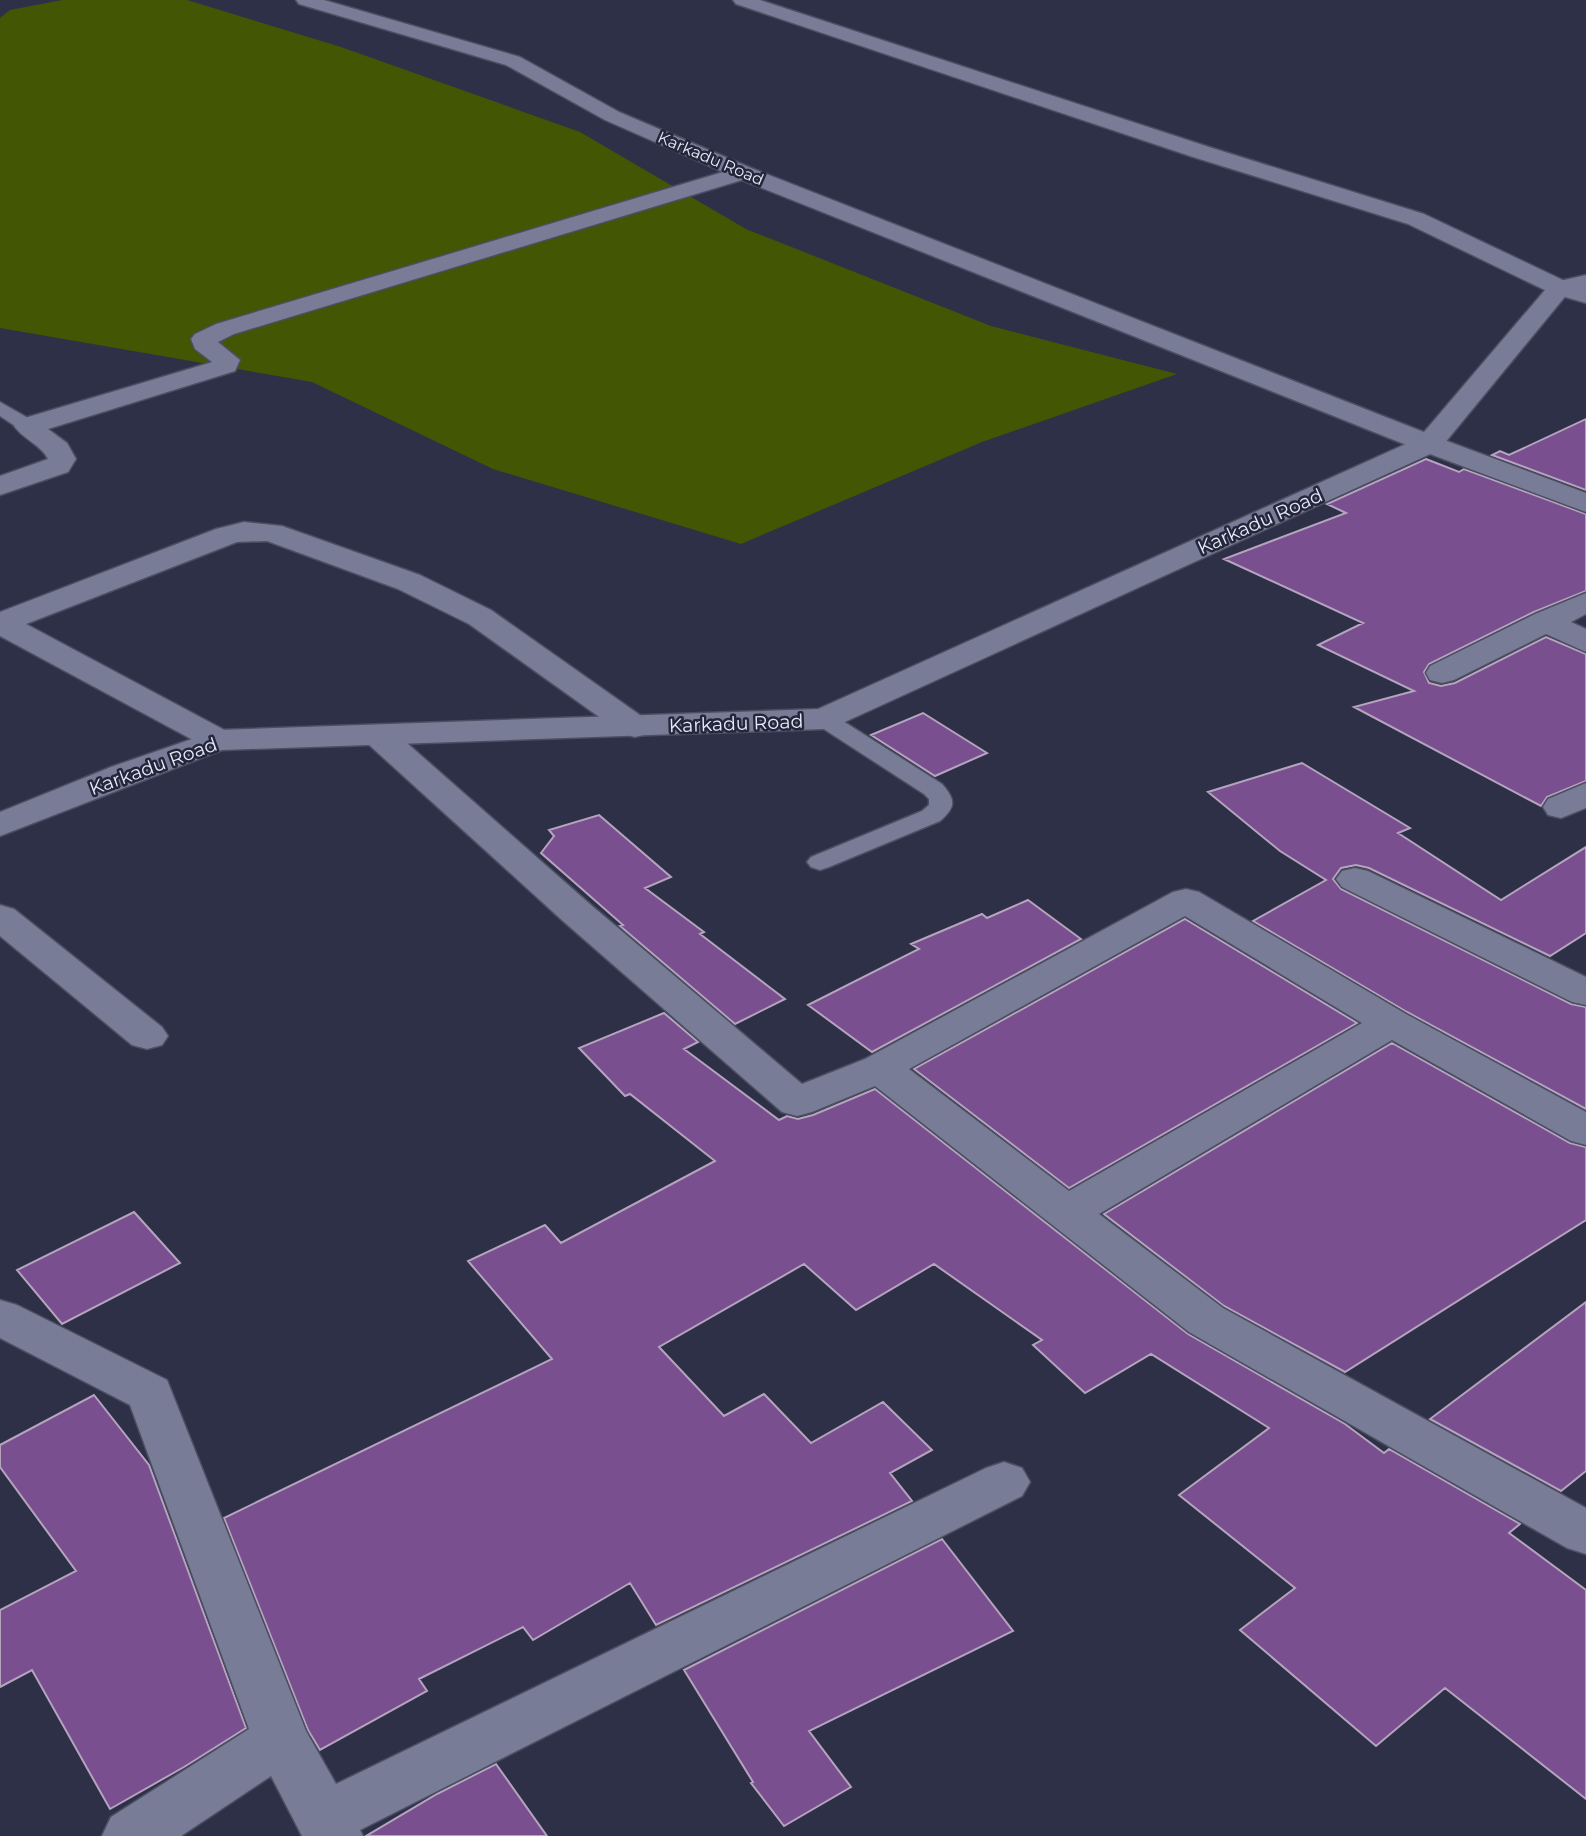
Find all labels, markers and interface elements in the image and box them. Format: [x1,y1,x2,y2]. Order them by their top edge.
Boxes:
street label: Karkadu Road [655,128,767,189]
street label: Karkadu Road [1194,484,1326,559]
street label: Karkadu Road [668,710,804,737]
street label: Karkadu Road [86,733,220,800]

